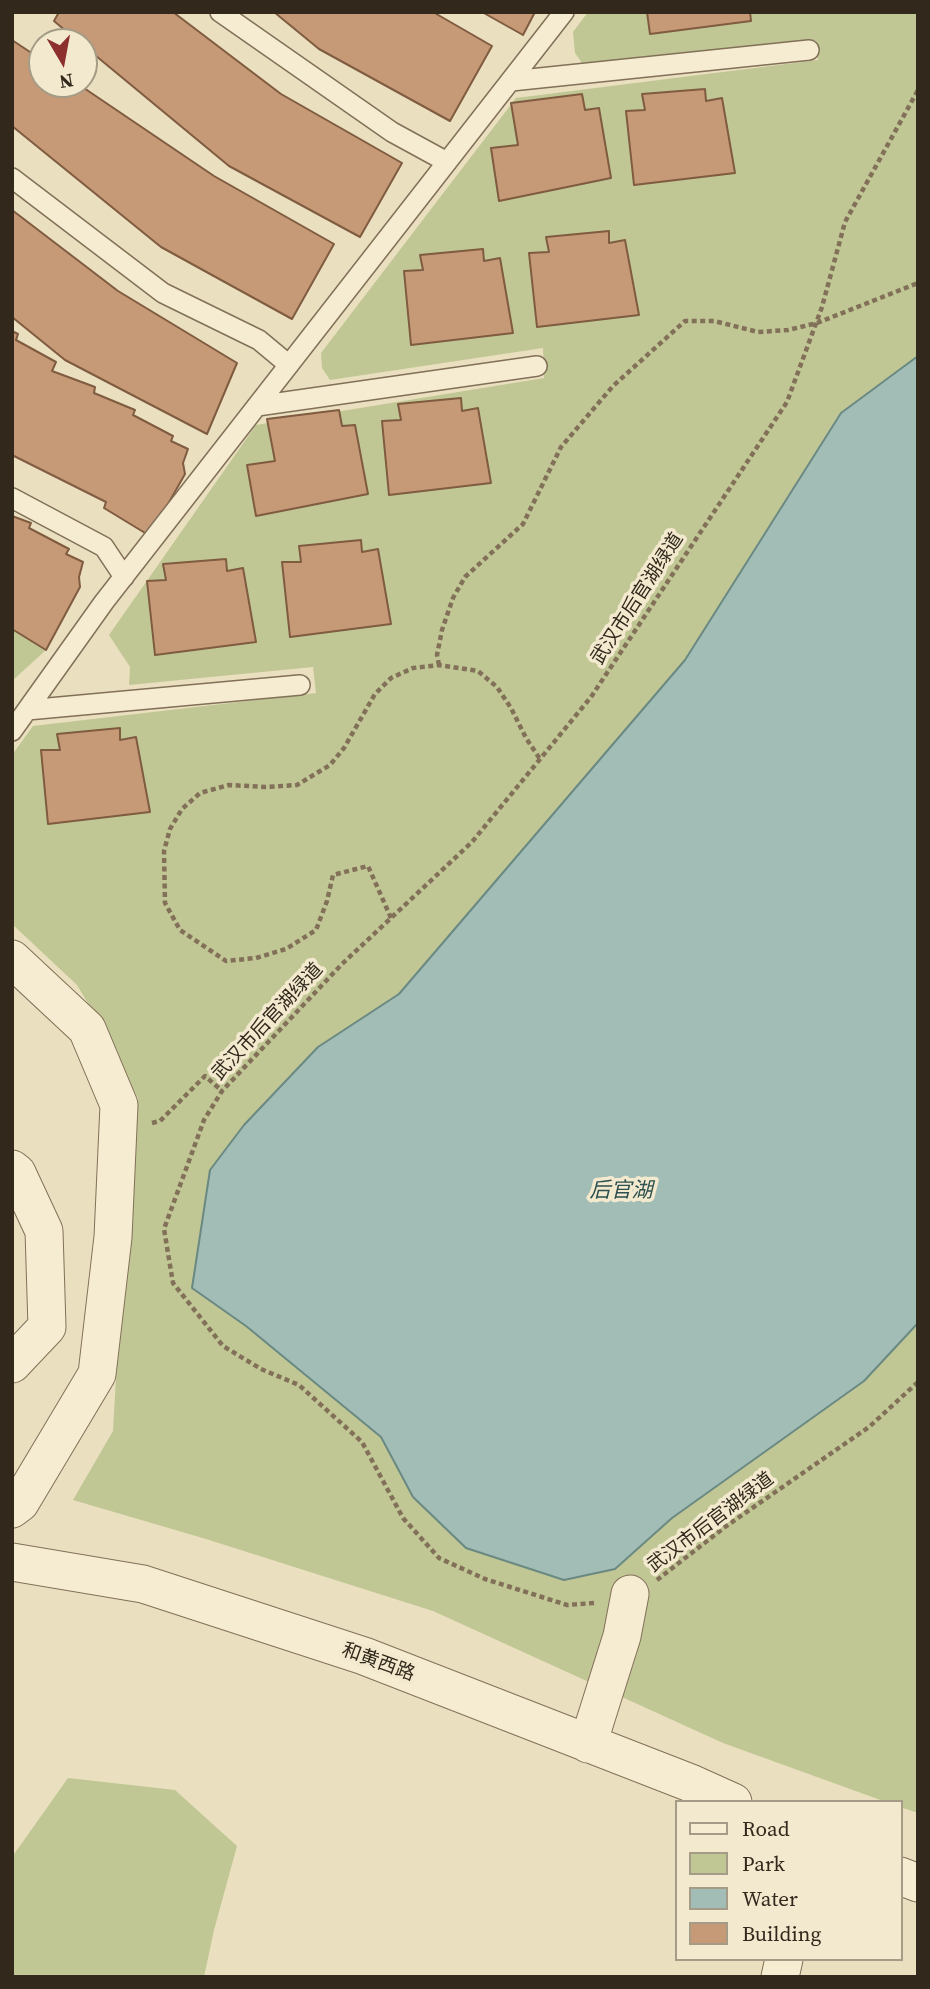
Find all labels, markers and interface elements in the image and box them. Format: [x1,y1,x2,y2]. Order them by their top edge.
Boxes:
north arrow [28,28,98,98]
text: N [57,68,75,96]
street label: 武汉市后官湖绿道 [587,529,689,669]
street label: 武汉市后官湖绿道 [208,959,328,1085]
water label: 后官湖 [590,1179,652,1205]
street label: 武汉市后官湖绿道 [643,1468,779,1578]
street label: 和黄西路 [338,1639,418,1687]
legend [674,1800,902,1961]
text: Road [742,1814,790,1843]
text: Park [742,1849,785,1878]
text: Water [742,1884,798,1913]
text: Building [742,1919,821,1948]

